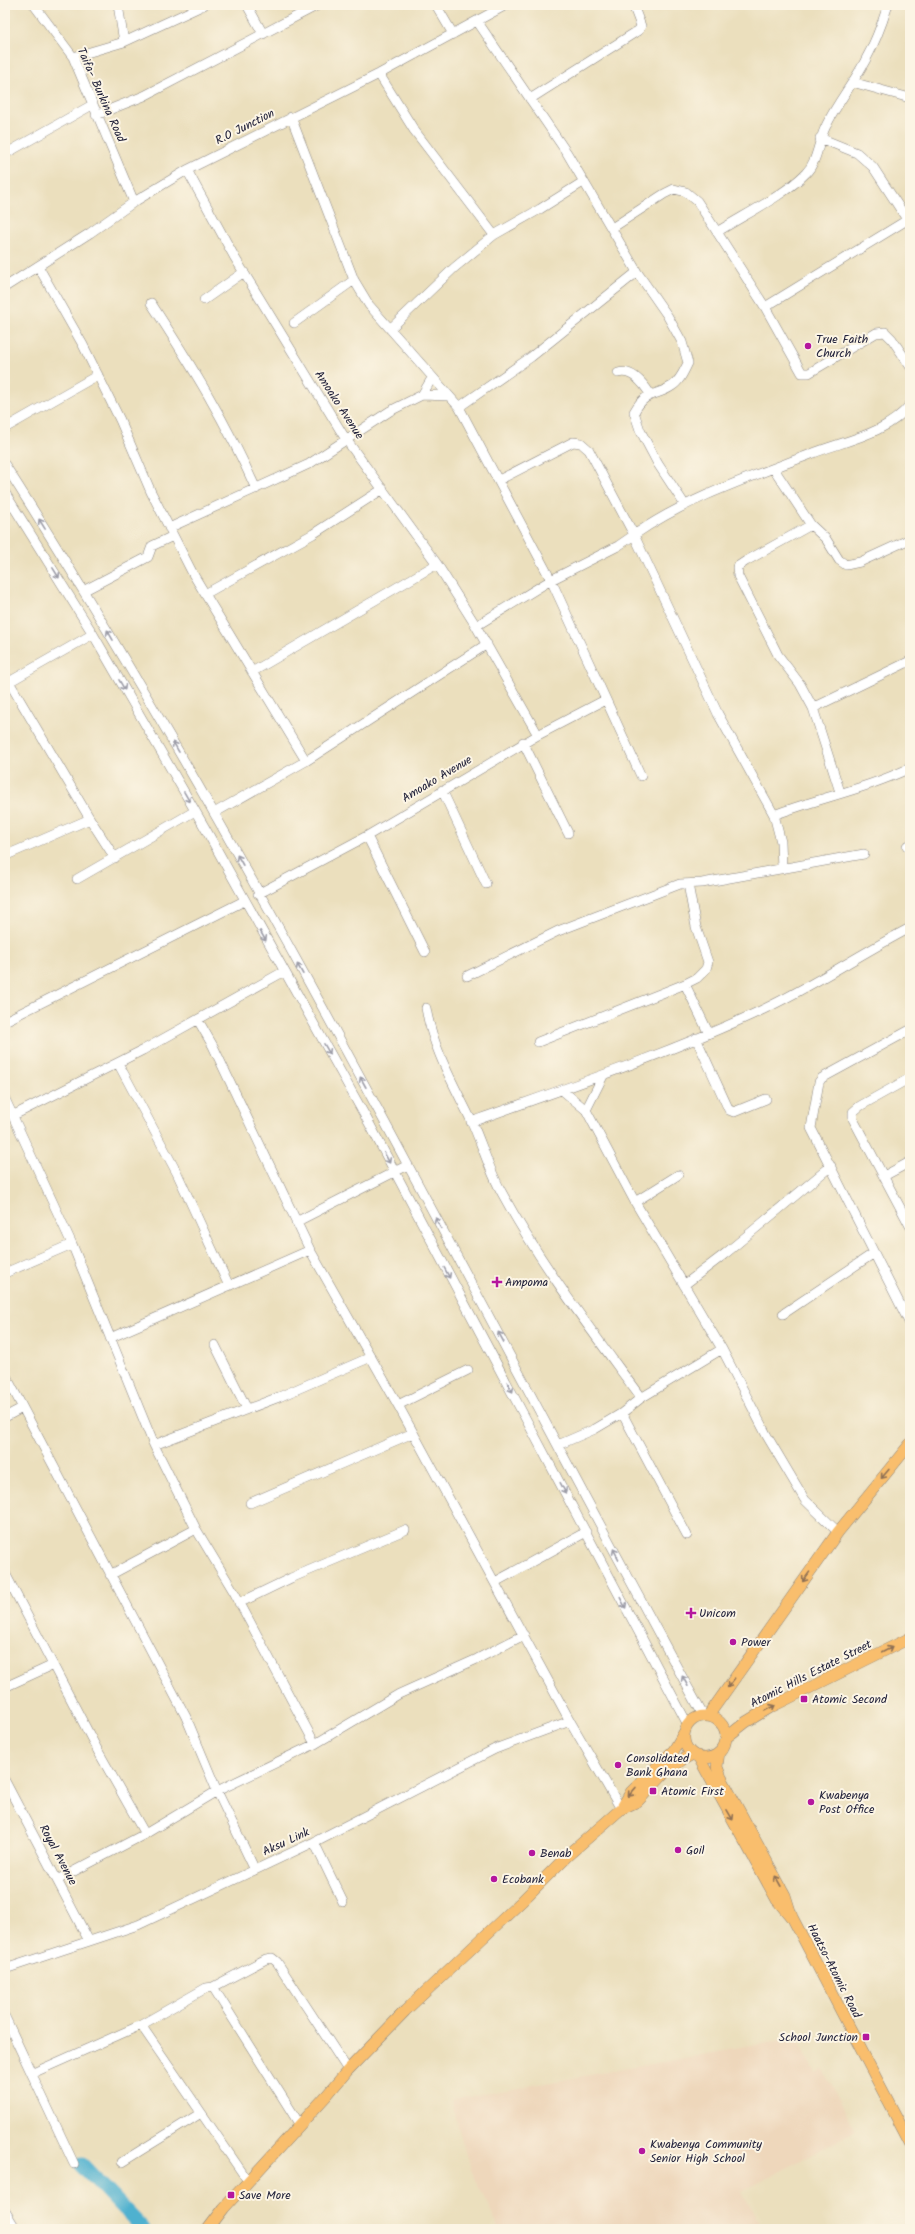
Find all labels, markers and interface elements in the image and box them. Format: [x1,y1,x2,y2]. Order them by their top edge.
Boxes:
street label: Taifa- Burkina Road [72,44,131,146]
street label: R.O Junction [212,104,278,150]
place label: True Faith Church [816,330,868,363]
marker: True Faith Church [803,341,813,351]
street label: Amoako Avenue [309,367,369,444]
one-way arrow [38,518,46,530]
one-way arrow [52,567,60,579]
one-way arrow [106,629,114,641]
one-way arrow [119,679,127,691]
one-way arrow [171,741,179,753]
street label: Amoako Avenue [398,750,476,808]
one-way arrow [183,791,191,803]
one-way arrow [235,854,243,866]
one-way arrow [260,929,268,941]
one-way arrow [296,963,303,975]
one-way arrow [323,1043,331,1055]
one-way arrow [358,1077,366,1089]
one-way arrow [384,1152,392,1164]
one-way arrow [434,1217,442,1229]
one-way arrow [444,1267,451,1279]
place label: Ampoma [505,1273,549,1292]
marker: Ampoma [492,1277,502,1287]
one-way arrow [496,1331,504,1343]
one-way arrow [506,1381,514,1393]
one-way arrow [880,1468,889,1479]
one-way arrow [559,1482,567,1494]
one-way arrow [612,1549,619,1561]
one-way arrow [802,1571,810,1582]
one-way arrow [620,1597,627,1609]
place label: Unicom [699,1604,736,1623]
marker: Unicom [686,1608,696,1618]
place label: Power [741,1633,771,1652]
street label: Atomic Hills Estate Street [747,1635,875,1713]
marker: Power [728,1637,738,1647]
one-way arrow [880,1645,892,1653]
one-way arrow [680,1675,688,1687]
one-way arrow [727,1678,735,1689]
place label: Atomic Second [812,1690,888,1709]
marker: Atomic Second [799,1694,809,1704]
one-way arrow [764,1704,776,1711]
place label: Consolidated Bank Ghana [626,1749,690,1782]
marker: Consolidated Bank Ghana [613,1760,623,1770]
place label: Atomic First [661,1782,724,1801]
marker: Atomic First [648,1786,658,1796]
place label: Kwabenya Post Office [819,1786,875,1819]
one-way arrow [627,1787,636,1797]
marker: Kwabenya Post Office [806,1797,816,1807]
one-way arrow [726,1809,734,1821]
street label: Royal Avenue [34,1821,82,1889]
street label: Aksu Link [259,1823,313,1861]
place label: Goil [686,1841,705,1860]
place label: Benab [540,1844,572,1863]
marker: Goil [673,1845,683,1855]
marker: Benab [527,1848,537,1858]
place label: Ecobank [502,1870,544,1889]
marker: Ecobank [489,1874,499,1884]
one-way arrow [774,1875,781,1887]
street label: Haatso-Atomic Road [802,1920,867,2023]
place label: School Junction [779,2028,858,2047]
marker: School Junction [861,2032,871,2042]
place label: Kwabenya Community Senior High School [650,2135,762,2168]
marker: Kwabenya Community Senior High School [637,2146,647,2156]
place label: Save More [239,2186,291,2205]
marker: Save More [226,2190,236,2200]

